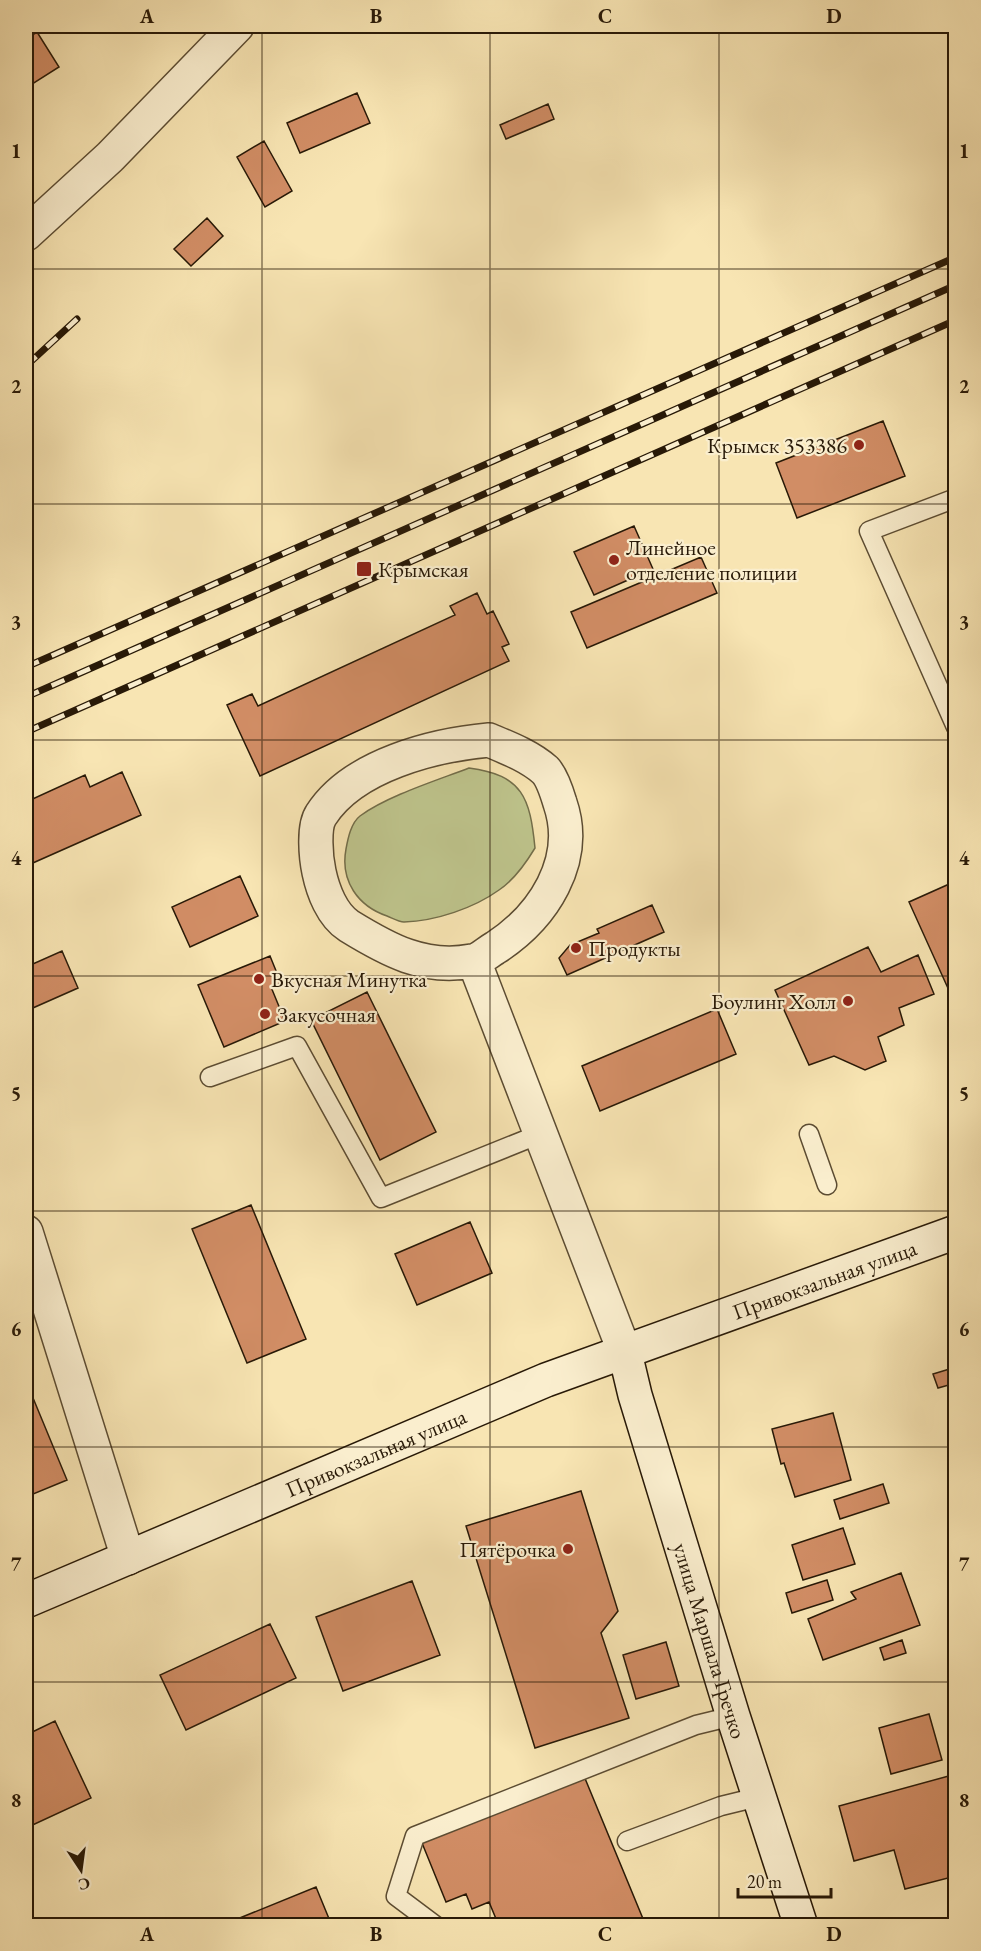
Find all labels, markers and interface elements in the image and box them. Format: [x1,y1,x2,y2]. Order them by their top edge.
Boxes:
text: A [139,3,155,29]
text: B [370,3,382,29]
text: C [598,3,612,29]
text: D [826,3,842,29]
text: 1 [11,138,21,164]
text: 1 [959,138,969,164]
text: 2 [11,373,22,399]
text: 2 [959,373,970,399]
place label: Крымск 353386 [707,431,847,460]
marker: Крымск 353386 [852,438,866,452]
place label: Линейное отделение полиции [626,533,798,587]
marker: Линейное отделение полиции [607,553,621,567]
place label: Крымская [378,555,469,584]
marker: Крымская [355,560,373,578]
text: 3 [11,609,21,635]
text: 3 [959,609,969,635]
text: 4 [11,845,22,871]
text: 4 [959,845,970,871]
place label: Продукты [588,934,681,963]
marker: Продукты [569,941,583,955]
place label: Вкусная Минутка [271,965,427,994]
marker: Вкусная Минутка [252,972,266,986]
place label: Боулинг Холл [711,987,836,1016]
marker: Боулинг Холл [841,994,855,1008]
place label: Закусочная [277,1000,376,1029]
marker: Закусочная [258,1007,272,1021]
text: 5 [11,1080,21,1106]
text: 5 [959,1080,969,1106]
street label: Привокзальная улица [728,1233,921,1327]
text: 6 [11,1316,22,1342]
text: 6 [959,1316,970,1342]
street label: Привокзальная улица [281,1401,471,1504]
place label: Пятёрочка [459,1535,556,1564]
street label: улица Маршала Гречко [666,1539,753,1742]
marker: Пятёрочка [561,1542,575,1556]
text: 7 [11,1551,22,1577]
text: 7 [959,1551,970,1577]
text: 8 [11,1787,21,1813]
text: 8 [959,1787,969,1813]
north arrow [51,1840,111,1900]
scale bar [738,1861,831,1899]
text: 20 m [747,1870,782,1893]
text: С [76,1873,92,1896]
text: A [139,1921,155,1947]
text: B [370,1921,382,1947]
text: C [598,1921,612,1947]
text: D [826,1921,842,1947]

